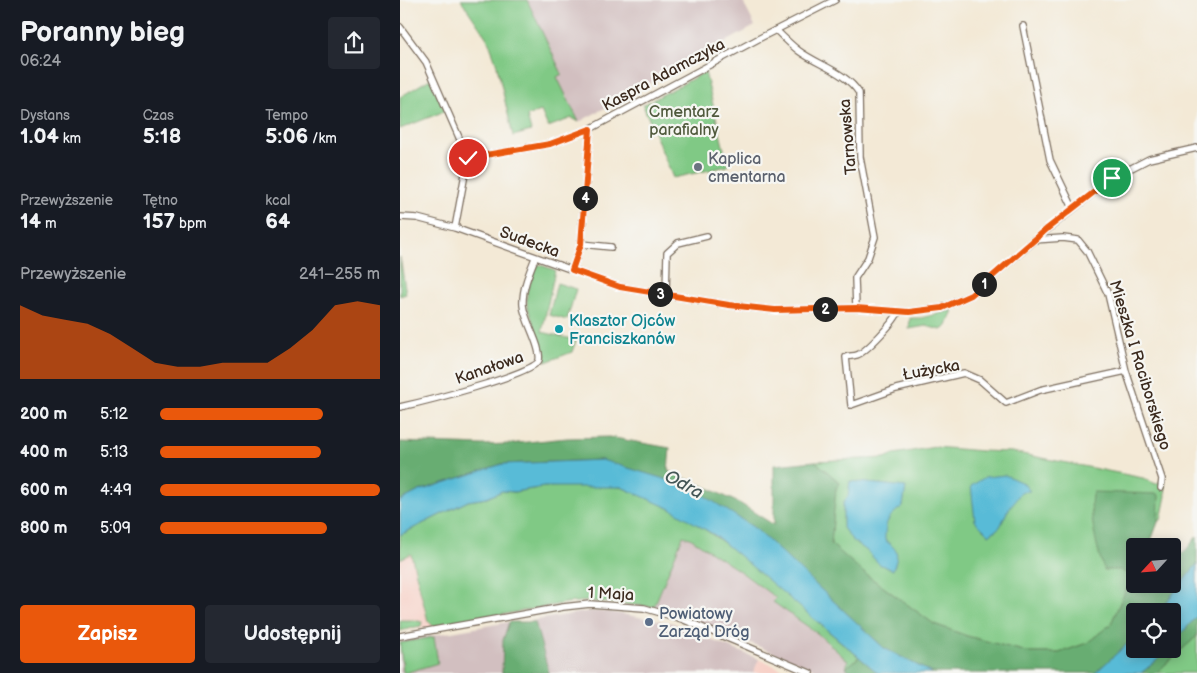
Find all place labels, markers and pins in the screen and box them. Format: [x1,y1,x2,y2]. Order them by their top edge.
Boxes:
pin [447,137,489,179]
place label: Kaplica cmentarna [708,150,786,187]
pin [1091,157,1133,199]
marker: Kaplica cmentarna [692,161,704,173]
pin: 4 [572,186,598,210]
pin: 1 [972,272,996,296]
pin: 3 [648,282,672,306]
pin: 2 [812,296,838,322]
place label: Klasztor Ojców Franciszkanów [569,312,676,349]
marker: Klasztor Ojców Franciszkanów [553,323,565,335]
place label: Powiatowy Zarząd Dróg [658,605,749,642]
marker: Powiatowy Zarząd Dróg [643,616,655,628]

